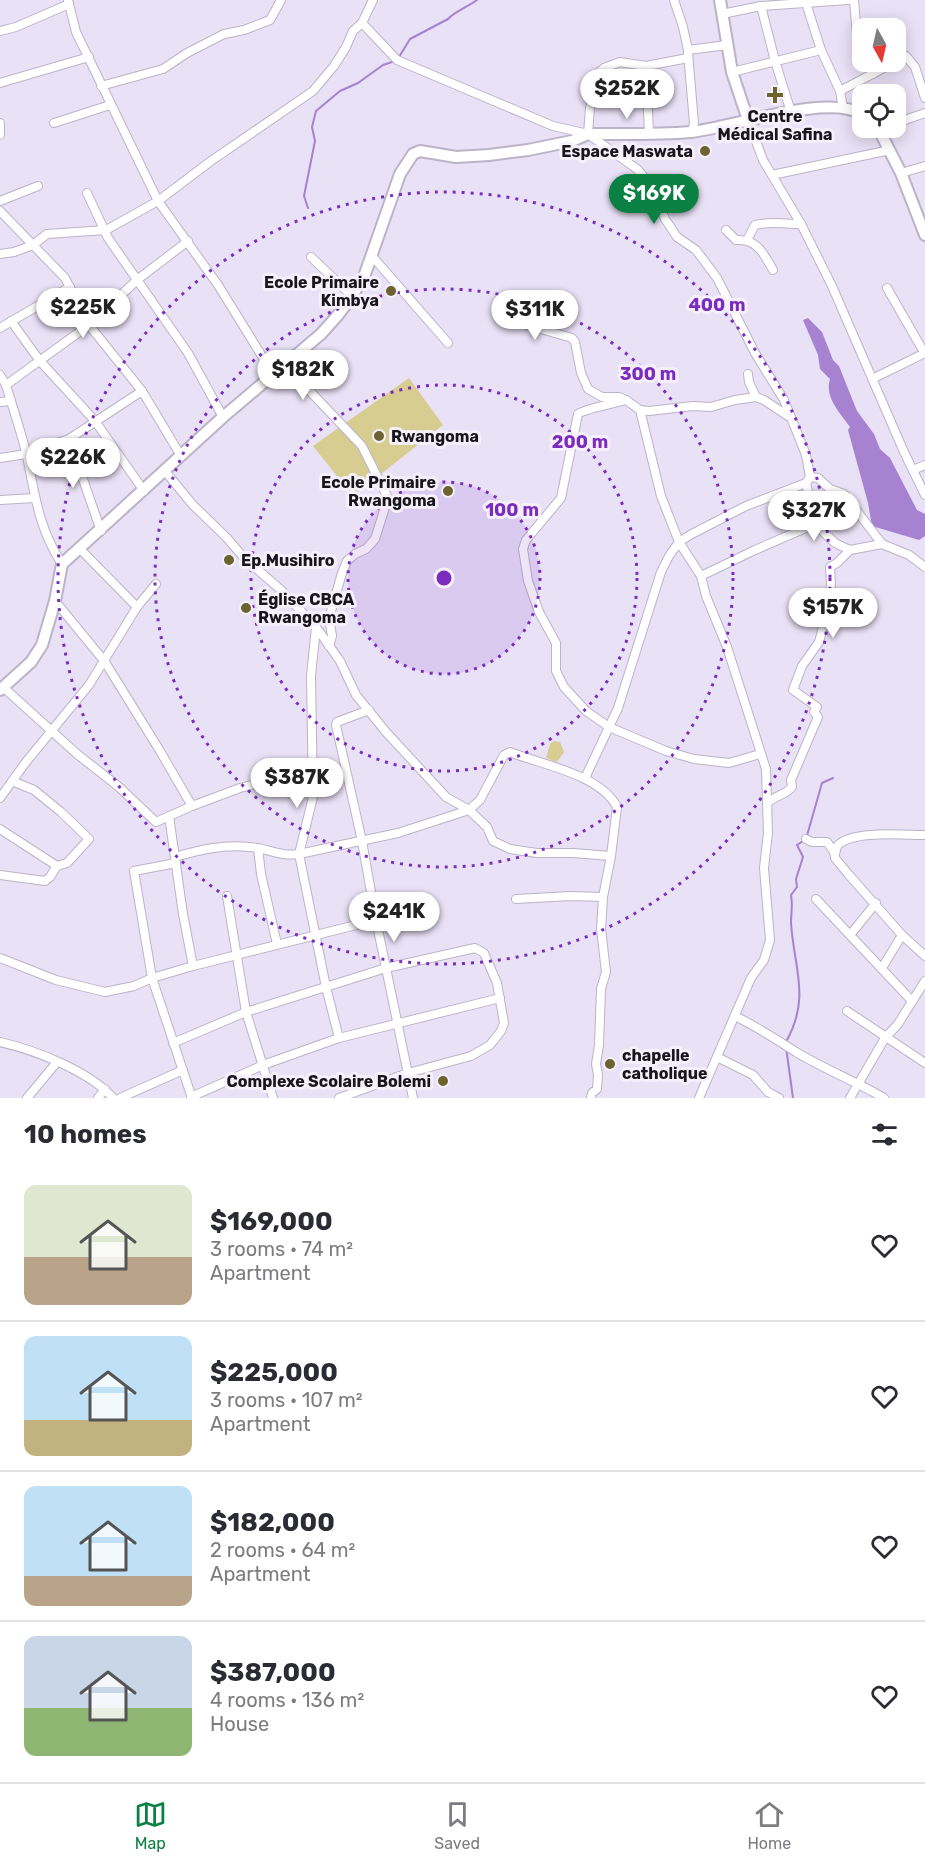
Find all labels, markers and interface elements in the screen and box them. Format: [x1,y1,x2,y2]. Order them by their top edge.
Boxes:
north arrow [852,18,906,72]
map controls [852,18,906,138]
pin: $252K [585,69,669,120]
text: $252K [594,76,660,100]
button: locate [852,84,906,138]
marker: Centre Médical Safina [766,86,784,104]
place label: Centre Médical Safina [718,107,832,144]
place label: Espace Maswata [561,142,693,161]
marker: Espace Maswata [698,144,712,158]
pin: $169K [612,174,696,225]
text: $169K [623,181,685,205]
place label: Ecole Primaire Kimbya [264,273,379,310]
marker: Ecole Primaire Kimbya [384,284,398,298]
pin: $225K [41,288,125,339]
pin: $311K [493,290,577,341]
text: 400 m [688,294,746,316]
text: $225K [50,295,116,319]
text: $311K [505,297,565,321]
pin: $182K [261,350,345,401]
text: $182K [271,357,335,381]
text: 300 m [620,363,676,385]
place label: Rwangoma [391,427,479,446]
marker: Rwangoma [372,429,386,443]
text: 200 m [552,431,608,453]
pin: $226K [31,438,115,489]
text: $226K [40,445,106,469]
place label: Ecole Primaire Rwangoma [321,473,436,510]
marker: Ecole Primaire Rwangoma [441,484,455,498]
pin: $327K [772,491,856,542]
text: $327K [782,498,846,522]
text: 100 m [485,499,539,521]
place label: Ep.Musihiro [241,551,335,570]
marker: Ep.Musihiro [222,553,236,567]
centre of rings [434,568,454,588]
pin: $157K [791,588,875,639]
place label: Église CBCA Rwangoma [258,589,355,627]
text: $157K [803,595,863,619]
marker: Église CBCA Rwangoma [239,601,253,615]
pin: $387K [255,758,339,809]
text: $387K [265,765,329,789]
pin: $241K [352,892,436,943]
text: $241K [363,899,425,923]
place label: chapelle catholique [622,1046,707,1083]
marker: chapelle catholique [603,1057,617,1071]
place label: Complexe Scolaire Bolemi [227,1072,431,1091]
marker: Complexe Scolaire Bolemi [436,1074,450,1088]
icon: filters [868,1118,901,1151]
text: 10 homes [24,1119,147,1150]
text: $169,000 [210,1206,333,1237]
icon: home [72,1209,144,1281]
icon: heart [868,1229,901,1262]
text: 3 rooms · 74 m² [210,1237,353,1261]
text: Apartment [210,1261,311,1285]
text: $225,000 [210,1357,338,1388]
icon: home [72,1360,144,1432]
icon: heart [868,1380,901,1413]
text: 3 rooms · 107 m² [210,1388,363,1412]
text: Apartment [210,1412,311,1436]
text: $182,000 [210,1507,335,1538]
icon: home [72,1510,144,1582]
icon: heart [868,1530,901,1563]
text: 2 rooms · 64 m² [210,1538,355,1562]
text: Apartment [210,1562,311,1586]
text: $387,000 [210,1657,336,1688]
icon: home [72,1660,144,1732]
icon: heart [868,1680,901,1713]
text: 4 rooms · 136 m² [210,1688,364,1712]
text: House [210,1712,269,1736]
tab: Map [134,1798,167,1853]
tab: Saved [434,1798,480,1853]
tab: Home [747,1798,791,1853]

